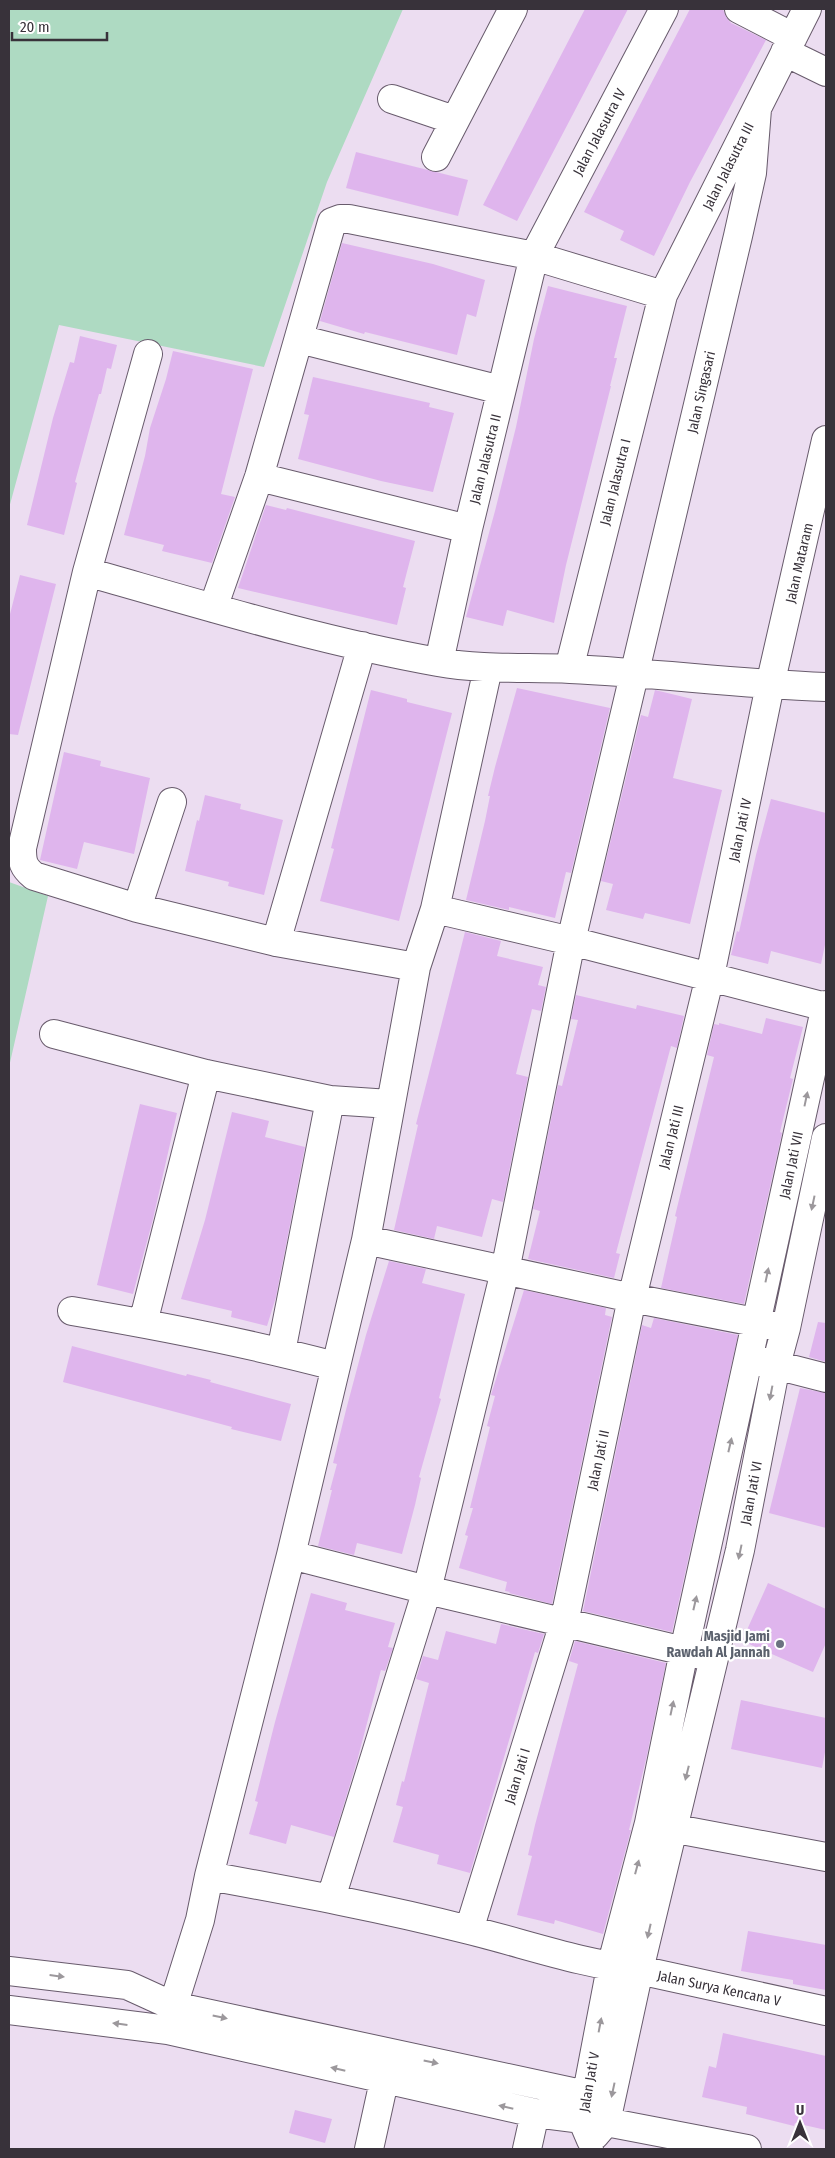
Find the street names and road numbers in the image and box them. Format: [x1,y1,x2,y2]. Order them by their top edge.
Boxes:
street label: Jalan Jalasutra IV [569,85,630,179]
street label: Jalan Jalasutra III [699,120,758,213]
street label: Jalan Singasari [684,349,719,435]
street label: Jalan Jalasutra II [466,412,505,506]
street label: Jalan Jalasutra I [596,437,634,527]
street label: Jalan Mataram [782,521,817,605]
street label: Jalan Jati IV [725,796,756,863]
street label: Jalan Jati III [655,1104,688,1171]
street label: Jalan Jati VII [776,1130,807,1200]
street label: Jalan Jati II [584,1428,613,1492]
street label: Jalan Jati VI [737,1460,766,1526]
street label: Jalan Jati I [501,1746,534,1806]
street label: Jalan Surya Kencana V [656,1967,783,2010]
street label: Jalan Jati V [576,2050,603,2114]

